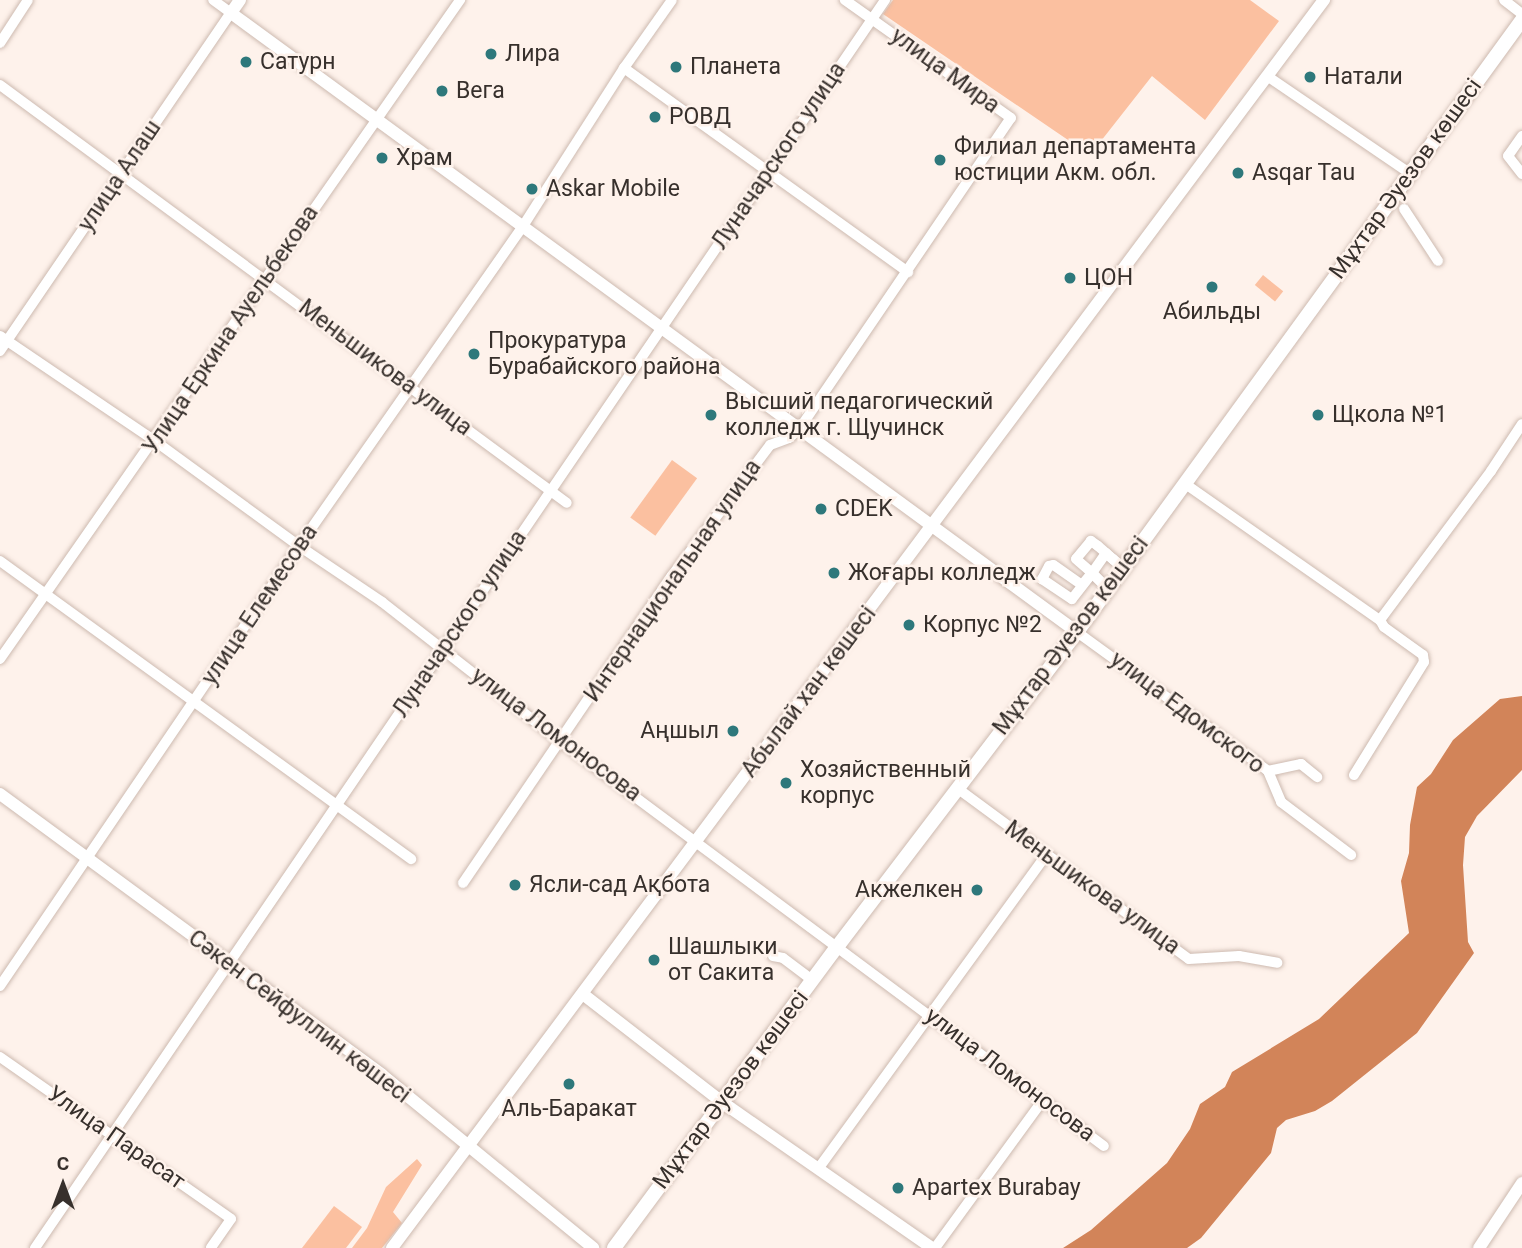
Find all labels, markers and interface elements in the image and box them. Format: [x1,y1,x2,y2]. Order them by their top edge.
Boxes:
street label: улица Мира [885,22,1005,120]
place label: Лира [505,40,560,68]
marker: Лира [483,46,499,62]
place label: Сатурн [260,48,336,76]
place label: Планета [690,53,781,81]
marker: Сатурн [238,54,254,70]
street label: Луначарского улица [706,57,852,255]
marker: Планета [668,59,684,75]
place label: Натали [1324,63,1403,91]
marker: Натали [1302,69,1318,85]
street label: Мұхтар Әуезов көшесі [1324,73,1488,285]
place label: Вега [456,77,505,105]
marker: Вега [434,83,450,99]
place label: РОВД [669,103,731,131]
marker: РОВД [647,109,663,125]
street label: улица Алаш [73,115,167,237]
place label: Филиал департамента юстиции Акм. обл. [954,133,1196,187]
place label: Храм [396,144,453,172]
marker: Храм [374,150,390,166]
marker: Филиал департамента юстиции Акм. обл. [932,152,948,168]
place label: Asqar Tau [1252,159,1356,187]
marker: Asqar Tau [1230,165,1246,181]
place label: Askar Mobile [546,175,680,203]
marker: Askar Mobile [524,181,540,197]
street label: Улица Еркина Ауельбекова [137,200,325,460]
place label: ЦОН [1084,264,1133,292]
marker: ЦОН [1062,270,1078,286]
marker: Абильды [1204,279,1220,295]
street label: Меньшикова улица [293,294,477,442]
place label: Абильды [1163,298,1261,326]
place label: Прокуратура Бурабайского района [488,327,721,381]
marker: Прокуратура Бурабайского района [466,346,482,362]
place label: Высший педагогический колледж г. Щучинск [725,388,993,442]
place label: Щкола №1 [1332,401,1448,429]
marker: Высший педагогический колледж г. Щучинск [703,407,719,423]
marker: Щкола №1 [1310,407,1326,423]
street label: Интернациональная улица [579,454,767,708]
place label: CDEK [835,495,893,523]
marker: CDEK [813,501,829,517]
street label: улица Елемесова [196,520,324,690]
street label: Луначарского улица [387,525,533,723]
street label: Мұхтар Әуезов көшесі [987,531,1155,741]
place label: Жоғары колледж [848,559,1036,587]
marker: Жоғары колледж [826,565,842,581]
street label: Абылай хан көшесі [736,601,882,783]
place label: Корпус №2 [923,611,1042,639]
marker: Корпус №2 [901,617,917,633]
street label: улица Едомского [1104,646,1270,780]
street label: улица Ломоносова [466,662,646,808]
place label: Аңшыл [640,717,719,745]
marker: Аңшыл [725,723,741,739]
place label: Хозяйственный корпус [800,756,971,810]
marker: Хозяйственный корпус [778,775,794,791]
street label: Меньшикова улица [999,815,1185,961]
place label: Ясли-сад Ақбота [529,871,710,899]
place label: Акжелкен [855,876,963,904]
marker: Ясли-сад Ақбота [507,877,523,893]
marker: Акжелкен [969,882,985,898]
street label: Сәкен Сейфуллин көшесі [183,925,415,1109]
place label: Шашлыки от Сакита [668,933,778,987]
marker: Шашлыки от Сакита [646,952,662,968]
street label: Мұхтар Әуезов көшесі [647,985,815,1195]
street label: улица Ломоносова [920,1002,1100,1148]
marker: Аль-Баракат [561,1076,577,1092]
street label: Улица Парасат [42,1080,190,1196]
place label: Аль-Баракат [501,1095,637,1123]
north arrow [28,1150,98,1220]
text: С [57,1152,69,1175]
place label: Apartex Burabay [912,1174,1081,1202]
marker: Apartex Burabay [890,1180,906,1196]

